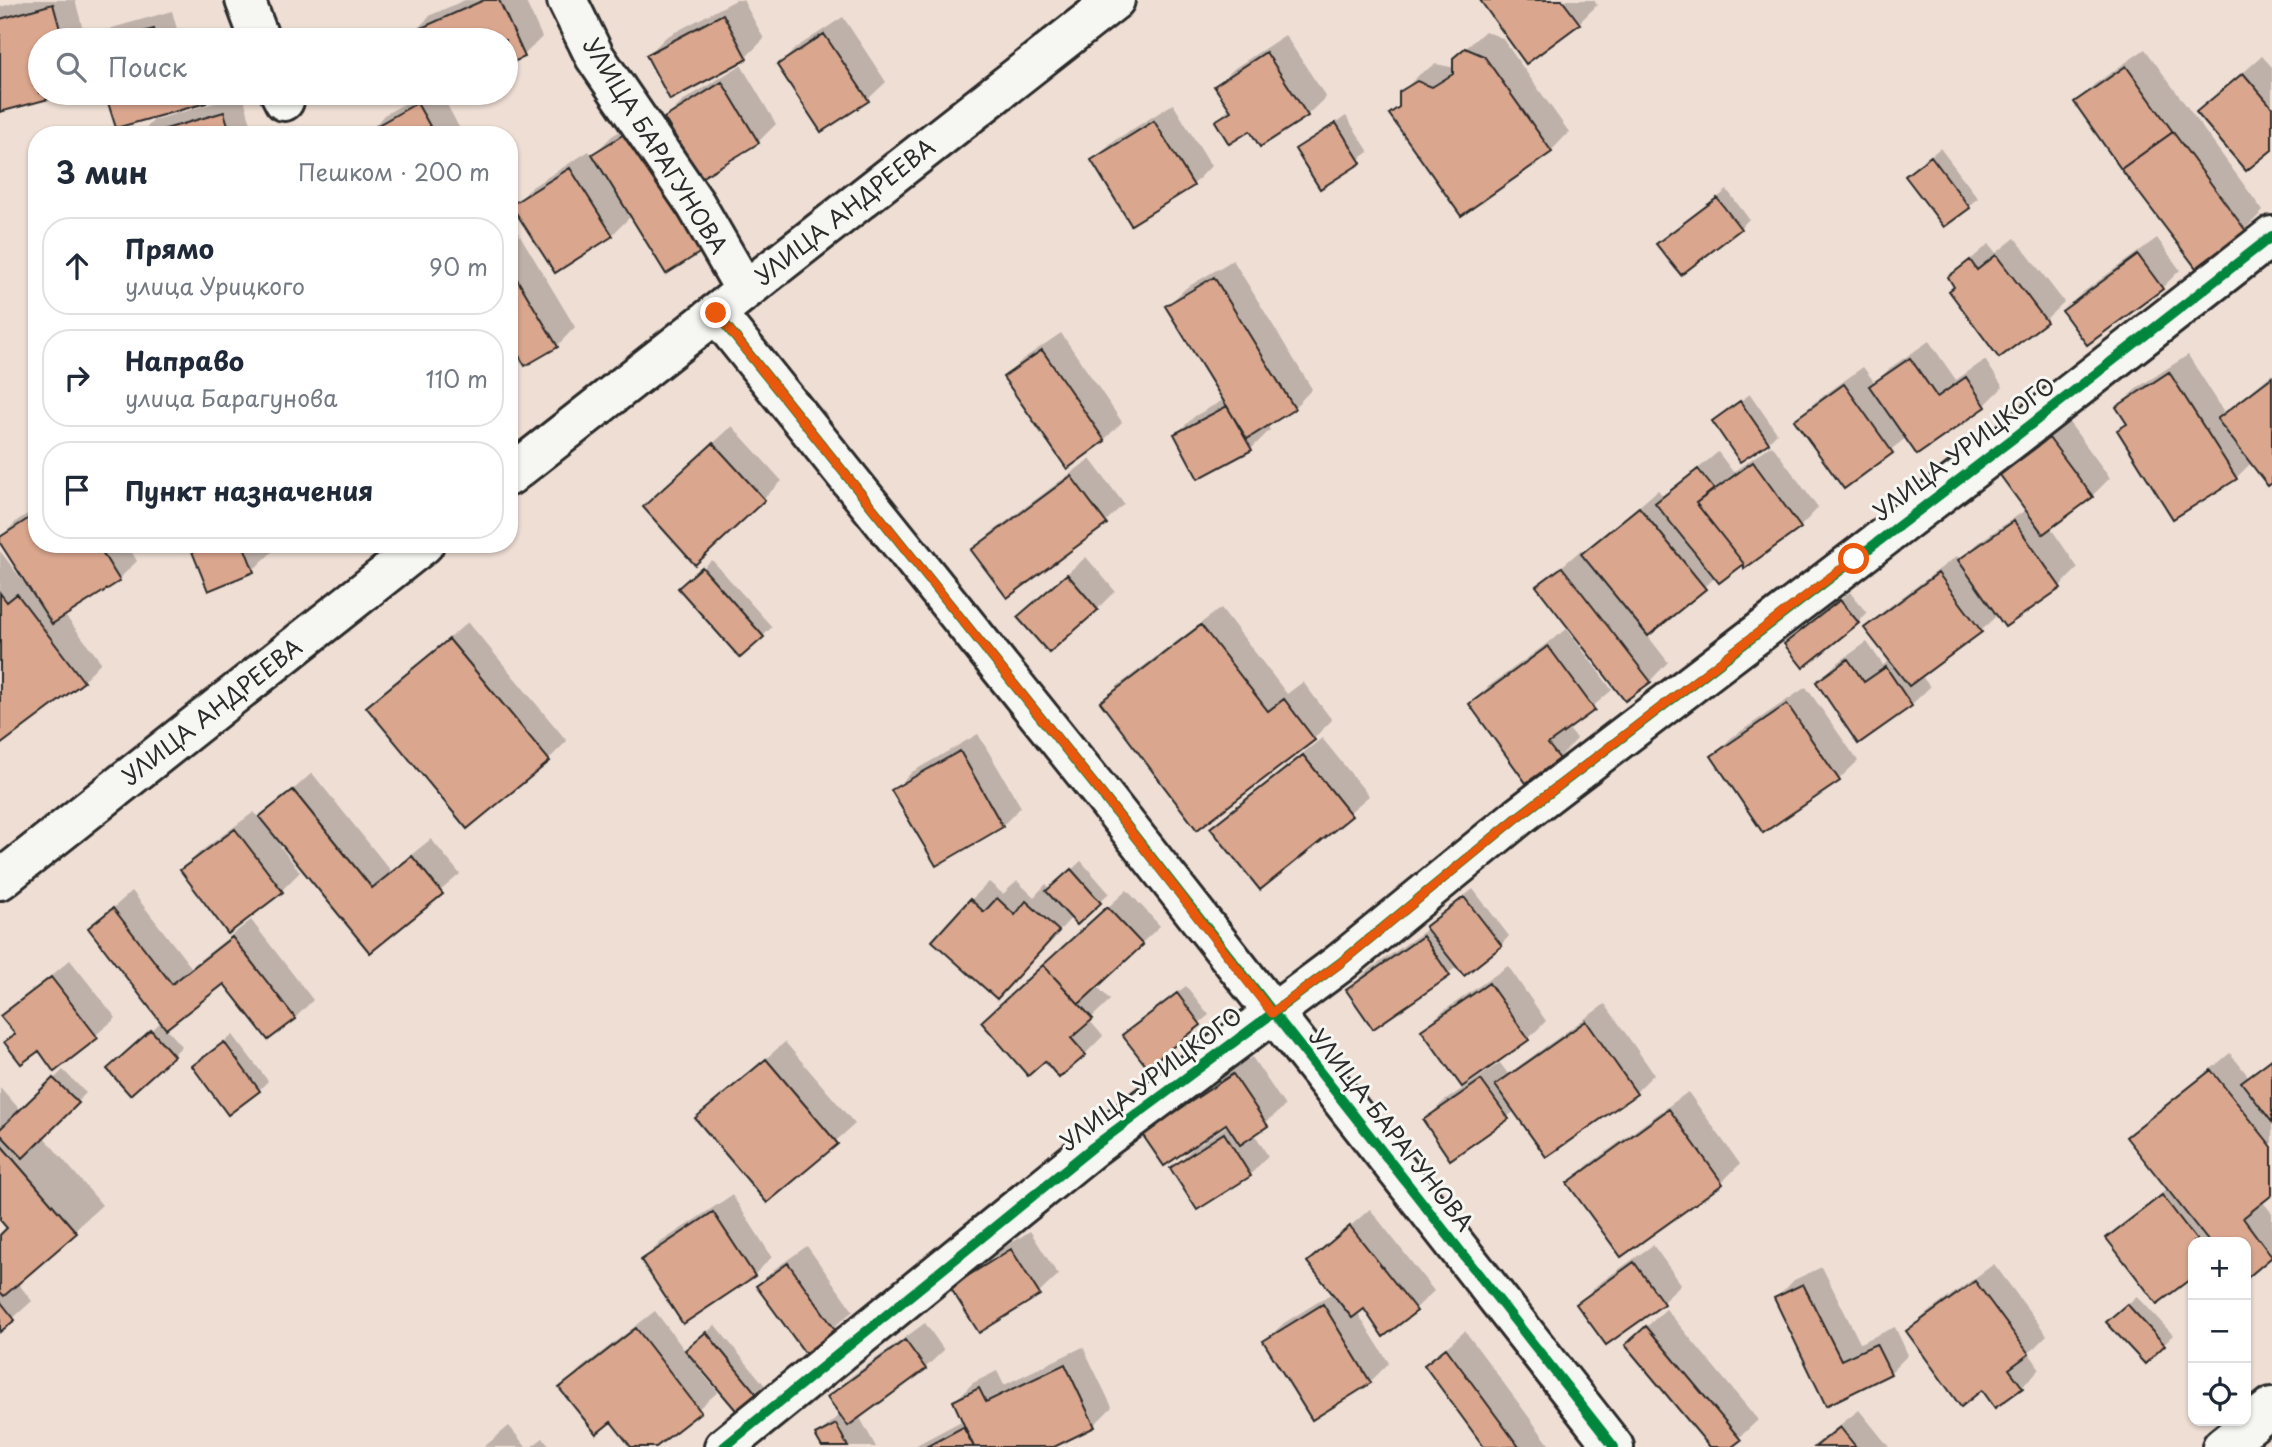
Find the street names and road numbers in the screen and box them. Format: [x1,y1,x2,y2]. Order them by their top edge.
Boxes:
street label: УЛИЦА БАРАГУНОВА [575,30,737,260]
street label: УЛИЦА АНДРЕЕВА [746,129,942,293]
street label: УЛИЦА УРИЦКОГО [1864,367,2062,528]
street label: УЛИЦА АНДРЕЕВА [113,629,309,793]
street label: УЛИЦА УРИЦКОГО [1051,997,1249,1158]
street label: УЛИЦА БАРАГУНОВА [1302,1020,1483,1238]

